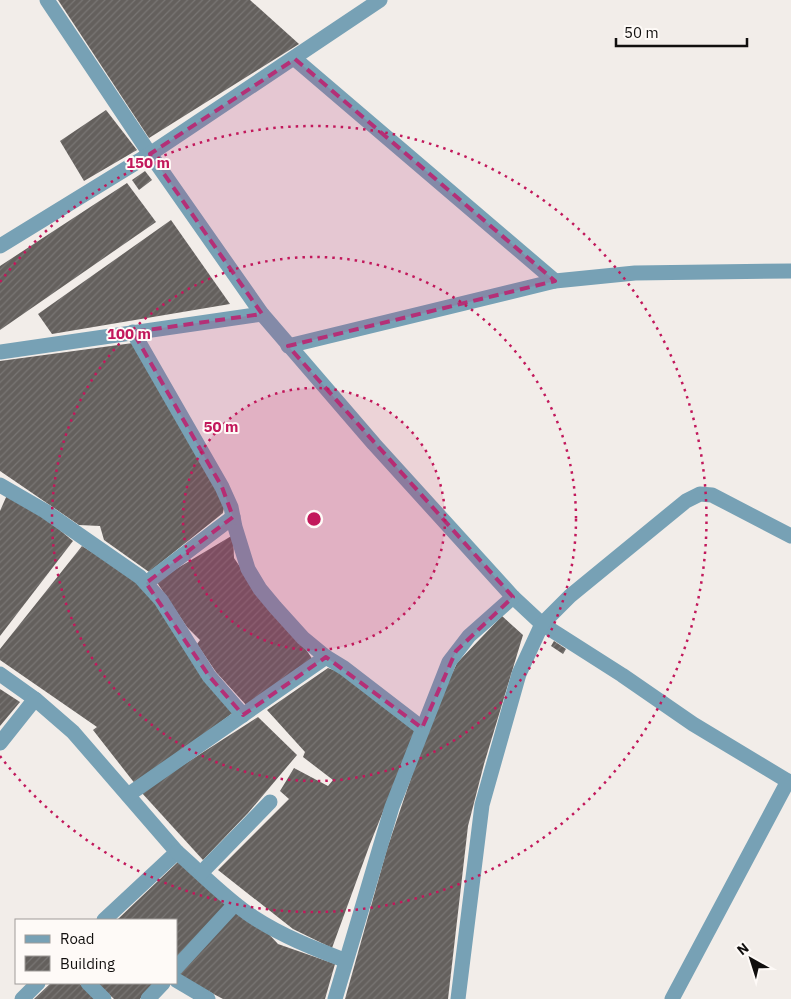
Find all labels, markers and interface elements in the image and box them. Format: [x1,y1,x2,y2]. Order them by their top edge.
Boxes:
scale bar [616,15,747,47]
text: 50 m [624,23,659,42]
text: 150 m [126,153,170,172]
text: 100 m [107,324,151,343]
text: 50 m [204,417,238,436]
centre of rings [305,510,323,528]
legend [15,919,178,984]
text: Road [60,929,95,948]
north arrow [726,934,776,984]
text: N [733,939,752,959]
text: Building [60,954,115,973]

